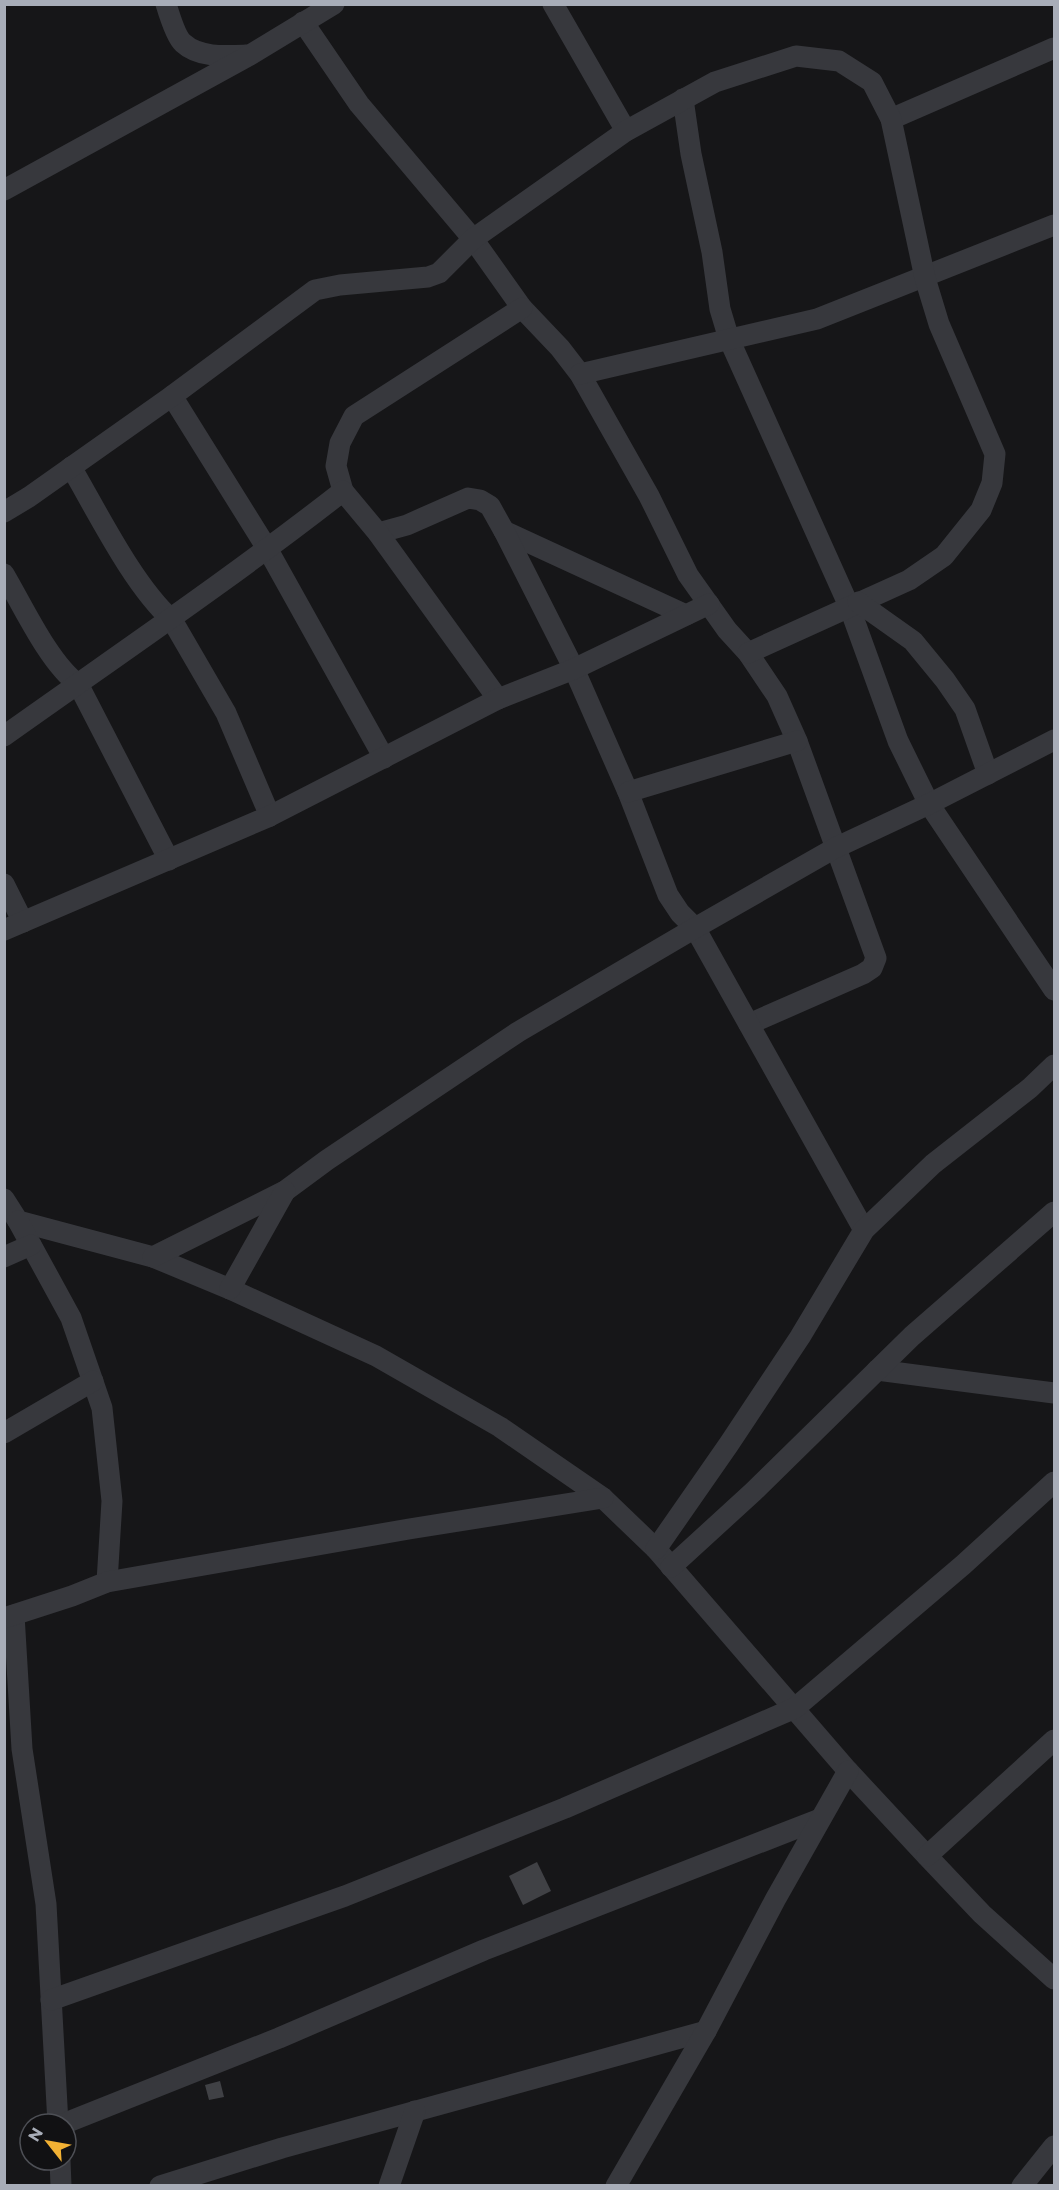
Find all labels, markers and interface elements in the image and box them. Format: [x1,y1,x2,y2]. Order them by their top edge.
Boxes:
north arrow [18,2112,78,2172]
text: N [24,2124,47,2145]

